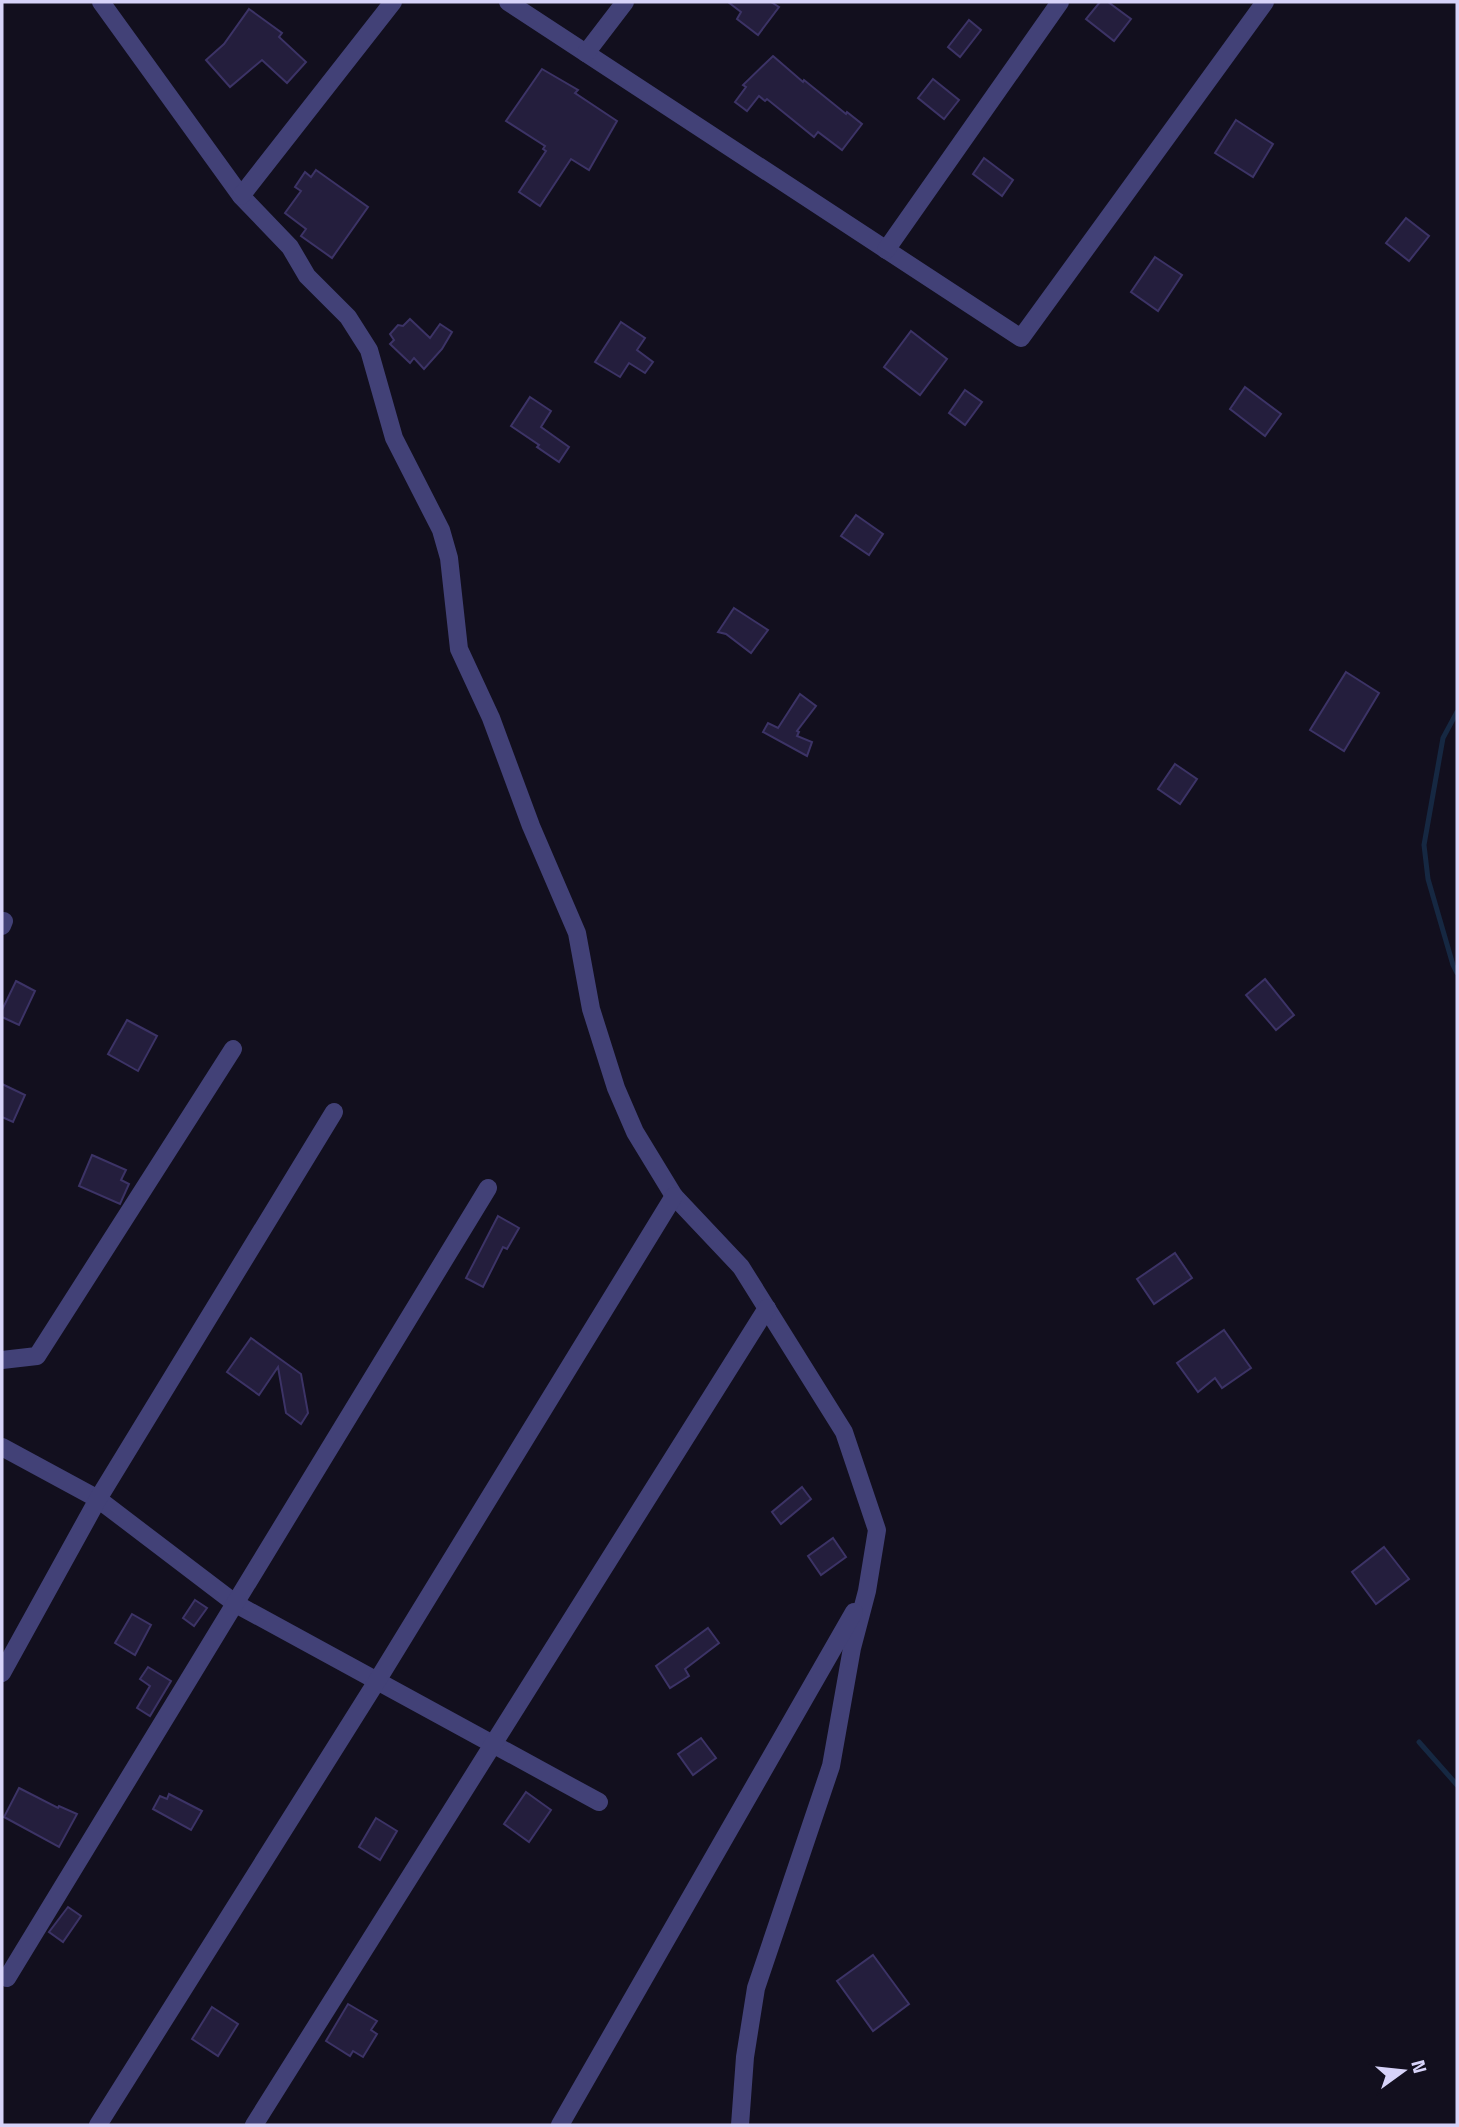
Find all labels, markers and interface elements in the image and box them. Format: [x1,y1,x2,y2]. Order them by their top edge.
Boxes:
north arrow [1368,2036,1438,2106]
text: N [1404,2056,1436,2077]

